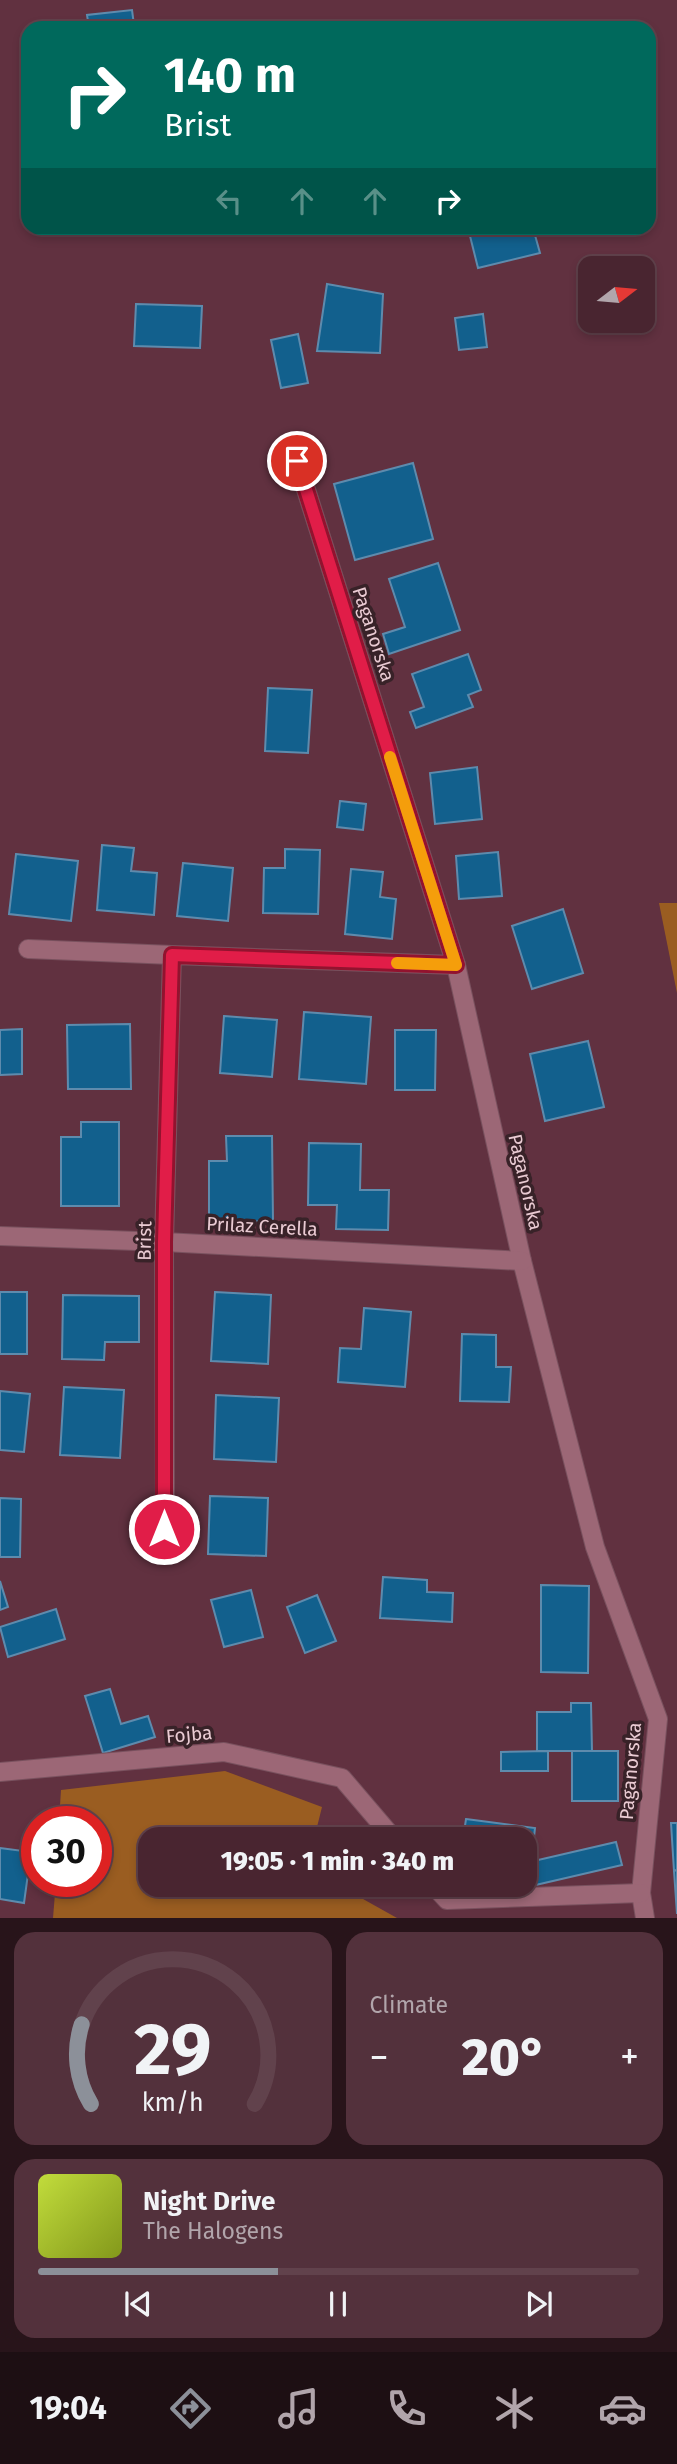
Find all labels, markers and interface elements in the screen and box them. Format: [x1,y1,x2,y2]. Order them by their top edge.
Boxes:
text: 140 m [164,46,296,105]
icon: right [49,49,140,140]
text: Brist [164,106,231,144]
icon: left [210,182,248,220]
icon: ahead [283,182,321,220]
icon: ahead [356,182,394,220]
icon: right [429,182,467,220]
north arrow [578,256,654,332]
map controls [578,256,655,333]
pin [267,431,327,491]
icon: arrive [278,442,316,480]
street label: Paganorska [347,584,400,684]
street label: Paganorska [503,1132,548,1232]
street label: Prilaz Cerella [206,1212,318,1241]
street label: Brist [133,1221,156,1261]
position arrow [127,1492,201,1566]
street label: Fojba [165,1721,213,1748]
street label: Paganorska [615,1721,646,1821]
speed limit sign: 30 [21,1806,112,1897]
text: 19:05 · 1 min · 340 m [221,1846,454,1877]
text: Climate [370,1991,448,2019]
text: 29 [134,2007,212,2094]
text: 20° [462,2026,547,2089]
text: − [370,2034,389,2080]
text: + [620,2034,639,2080]
text: km/h [142,2088,204,2118]
text: Night Drive [143,2186,275,2217]
text: The Halogens [143,2217,283,2245]
icon: previous [119,2285,157,2323]
icon: pause [319,2285,357,2323]
icon: next [520,2285,558,2323]
icon: directions [166,2384,215,2433]
icon: music [274,2384,323,2433]
icon: phone [382,2384,431,2433]
icon: climate [490,2384,539,2433]
icon: car [598,2384,647,2433]
text: 19:04 [30,2389,107,2427]

